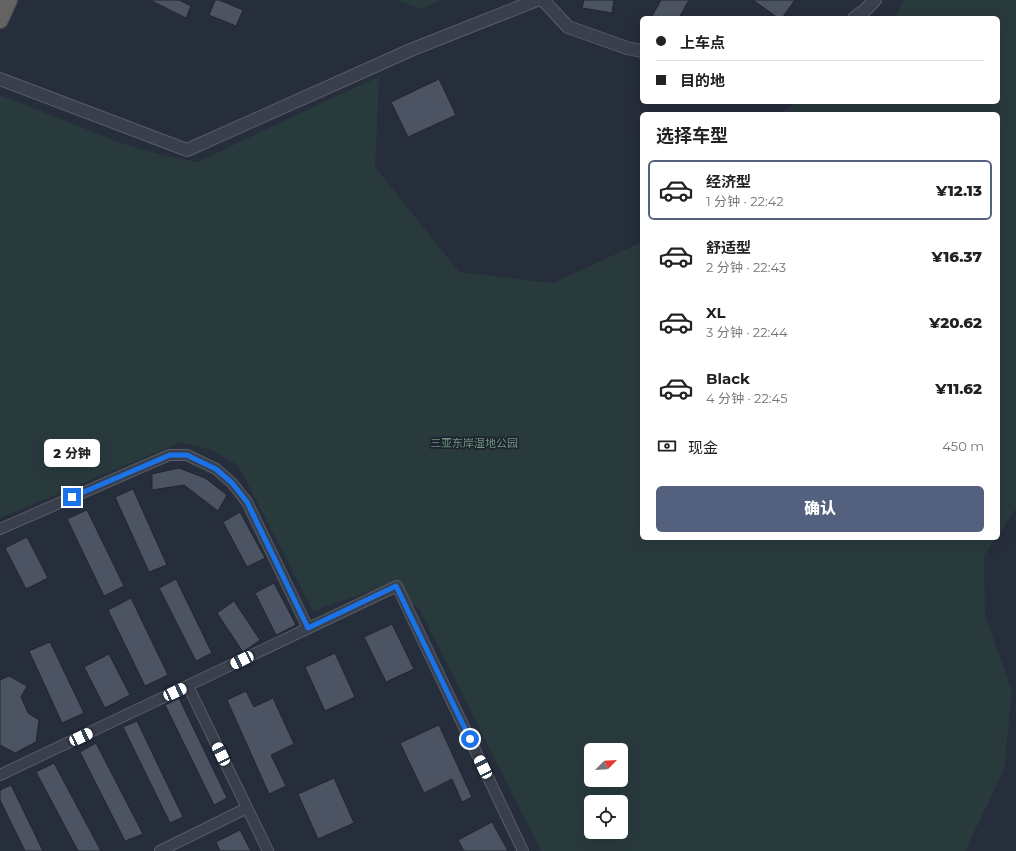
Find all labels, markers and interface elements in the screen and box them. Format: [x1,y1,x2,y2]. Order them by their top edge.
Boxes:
text: 上车点 [680,33,725,52]
text: 目的地 [680,71,725,90]
text: 选择车型 [656,125,728,147]
icon: car [658,172,694,208]
text: 经济型 [706,172,751,191]
text: ¥12.13 [936,181,982,200]
text: 1 分钟 · 22:42 [706,193,784,209]
icon: car [658,238,694,274]
text: 舒适型 [706,238,751,257]
text: ¥16.37 [931,247,982,266]
text: 2 分钟 · 22:43 [706,259,786,275]
text: XL [706,303,725,322]
icon: car [658,304,694,340]
text: ¥20.62 [929,313,982,332]
text: 3 分钟 · 22:44 [706,324,788,340]
text: Black [706,369,750,388]
icon: car [658,370,694,406]
text: ¥11.62 [935,379,982,398]
text: 4 分钟 · 22:45 [706,390,788,406]
icon: cash [656,435,678,457]
park label: 三亚东岸湿地公园 [430,436,518,450]
text: 现金 [688,438,718,457]
text: 450 m [942,438,984,454]
callout: 2 分钟 [44,439,100,467]
text: 2 分钟 [53,445,91,461]
button: 确认 [656,486,984,532]
route end [63,488,81,506]
car [229,649,255,671]
car [162,681,188,703]
car [68,726,94,748]
route start [461,730,479,748]
car [210,741,232,767]
north arrow [584,743,628,787]
map controls [584,743,628,839]
car [472,754,494,780]
button: locate [584,795,628,839]

